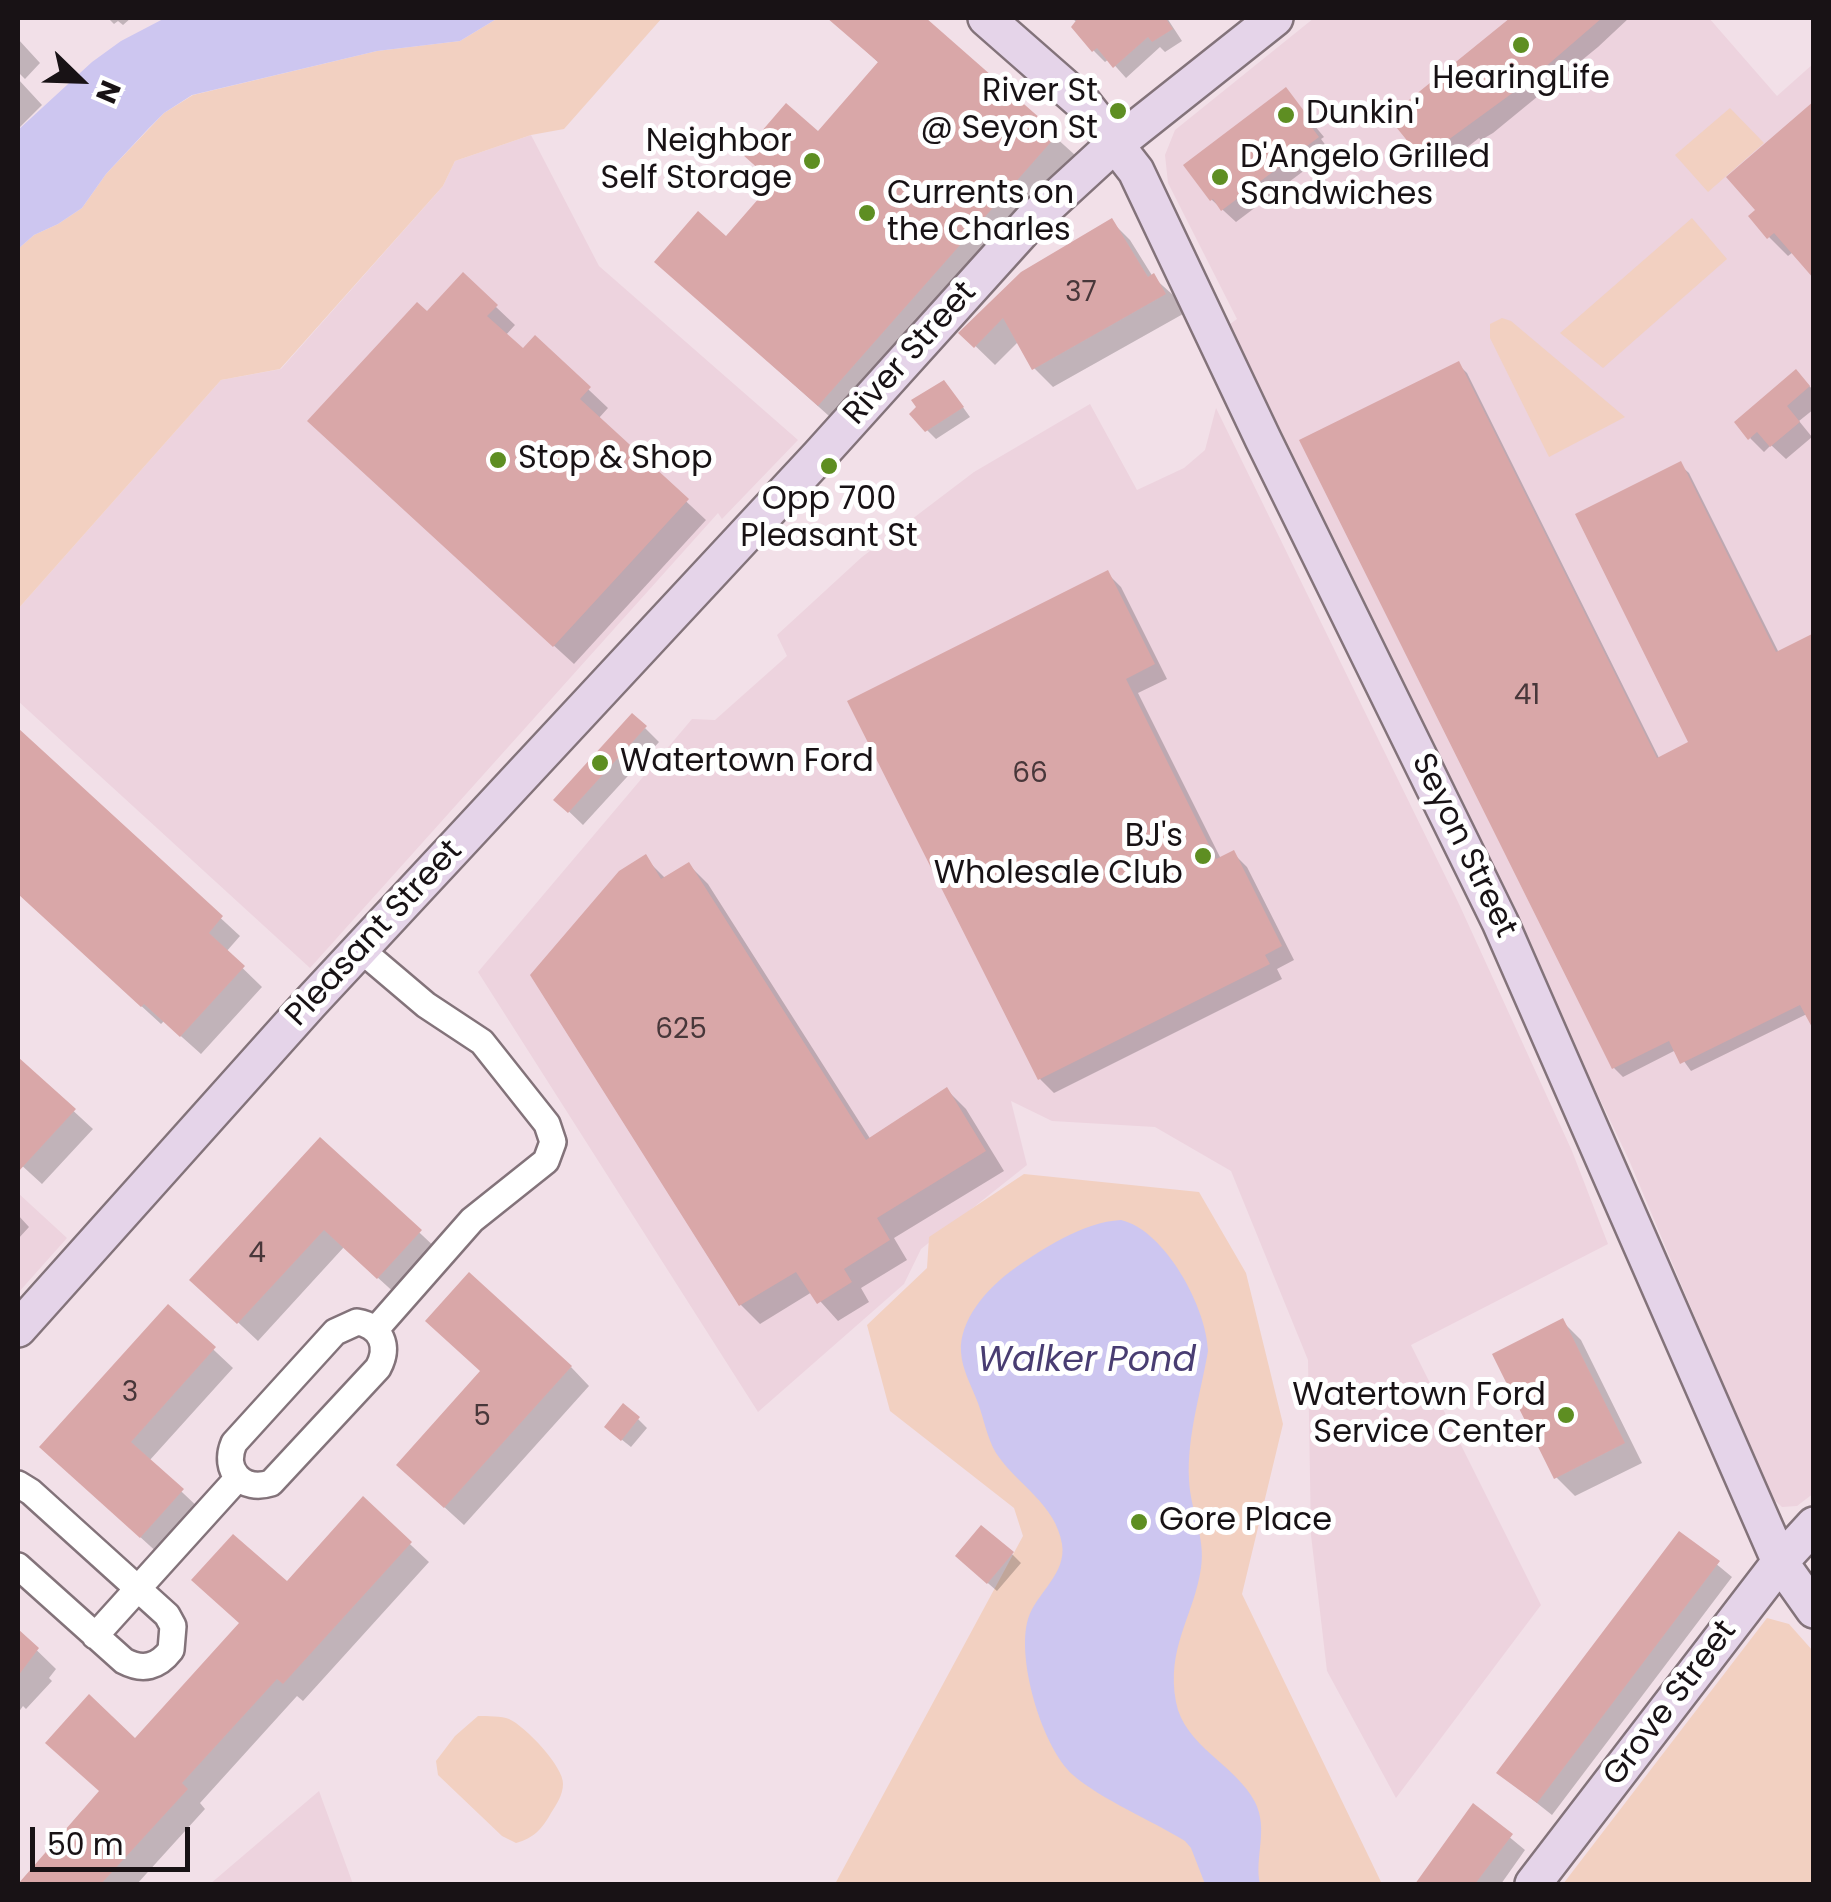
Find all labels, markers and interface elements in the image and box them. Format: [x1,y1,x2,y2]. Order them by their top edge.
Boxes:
north arrow [30,30,130,130]
marker: HearingLife [1510,34,1532,56]
place label: HearingLife [1432,61,1610,99]
place label: River St @ Seyon St [920,74,1098,149]
text: N [86,75,130,109]
place label: Dunkin' [1306,96,1420,134]
marker: River St @ Seyon St [1107,100,1129,122]
marker: Dunkin' [1275,104,1297,126]
place label: Neighbor Self Storage [600,124,792,199]
place label: D'Angelo Grilled Sandwiches [1240,140,1490,215]
marker: Neighbor Self Storage [801,150,823,172]
marker: D'Angelo Grilled Sandwiches [1209,166,1231,188]
place label: Currents on the Charles [887,176,1074,251]
marker: Currents on the Charles [856,202,878,224]
street label: River Street [837,275,985,433]
house number: 37 [1065,277,1097,311]
place label: Stop & Shop [518,441,713,479]
marker: Stop & Shop [487,449,509,471]
marker: Opp 700 Pleasant St [818,455,840,477]
place label: Opp 700 Pleasant St [740,482,918,557]
house number: 41 [1514,680,1540,714]
place label: Watertown Ford [620,744,874,782]
street label: Seyon Street [1402,748,1524,944]
marker: Watertown Ford [589,752,611,774]
house number: 66 [1012,758,1048,792]
place label: BJ's Wholesale Club [934,819,1183,894]
street label: Pleasant Street [279,833,471,1035]
marker: BJ's Wholesale Club [1192,845,1214,867]
house number: 625 [655,1014,707,1048]
house number: 4 [248,1238,266,1272]
water label: Walker Pond [978,1341,1196,1383]
house number: 3 [122,1377,138,1411]
place label: Watertown Ford Service Center [1292,1378,1546,1453]
house number: 5 [473,1401,491,1435]
marker: Watertown Ford Service Center [1555,1404,1577,1426]
place label: Gore Place [1159,1503,1332,1541]
marker: Gore Place [1128,1511,1150,1533]
street label: Grove Street [1596,1614,1746,1794]
scale bar [35,1807,195,1869]
text: 50 m [47,1823,124,1866]

